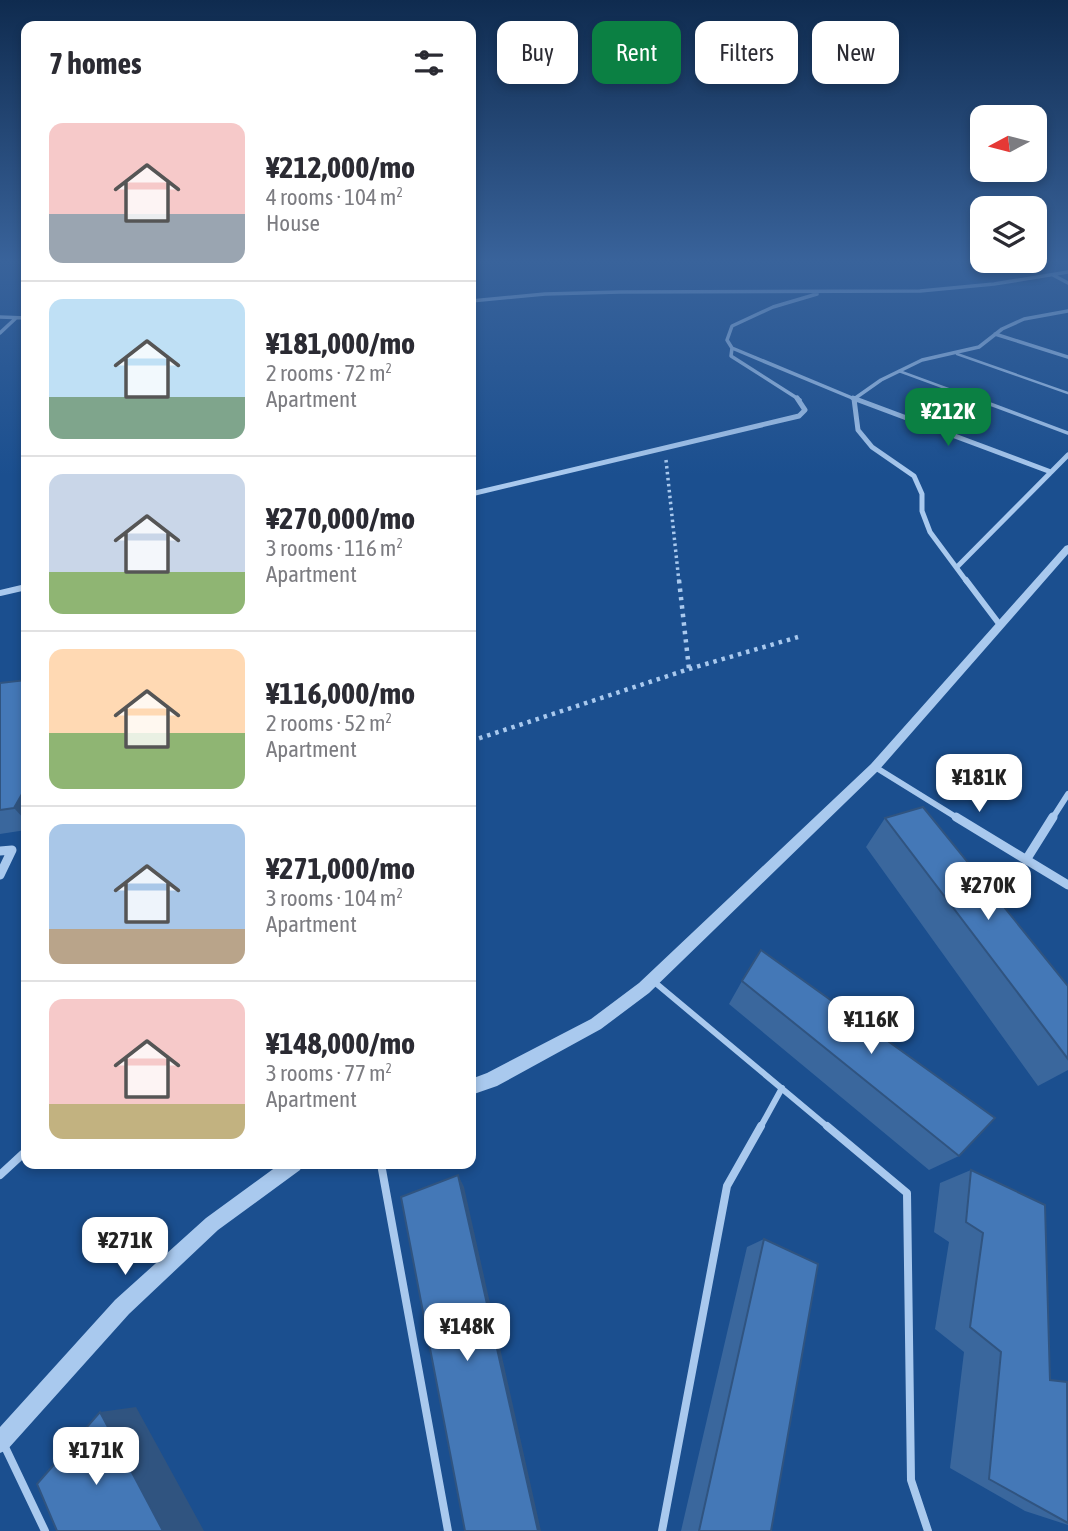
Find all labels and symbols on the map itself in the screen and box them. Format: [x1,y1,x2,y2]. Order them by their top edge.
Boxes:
north arrow [970,105,1046,182]
pin: ¥212K [899,388,997,448]
pin: ¥181K [930,754,1028,814]
pin: ¥270K [939,862,1037,922]
pin: ¥116K [822,996,920,1056]
pin: ¥271K [76,1218,174,1277]
pin: ¥148K [418,1304,516,1363]
pin: ¥171K [47,1428,145,1487]

